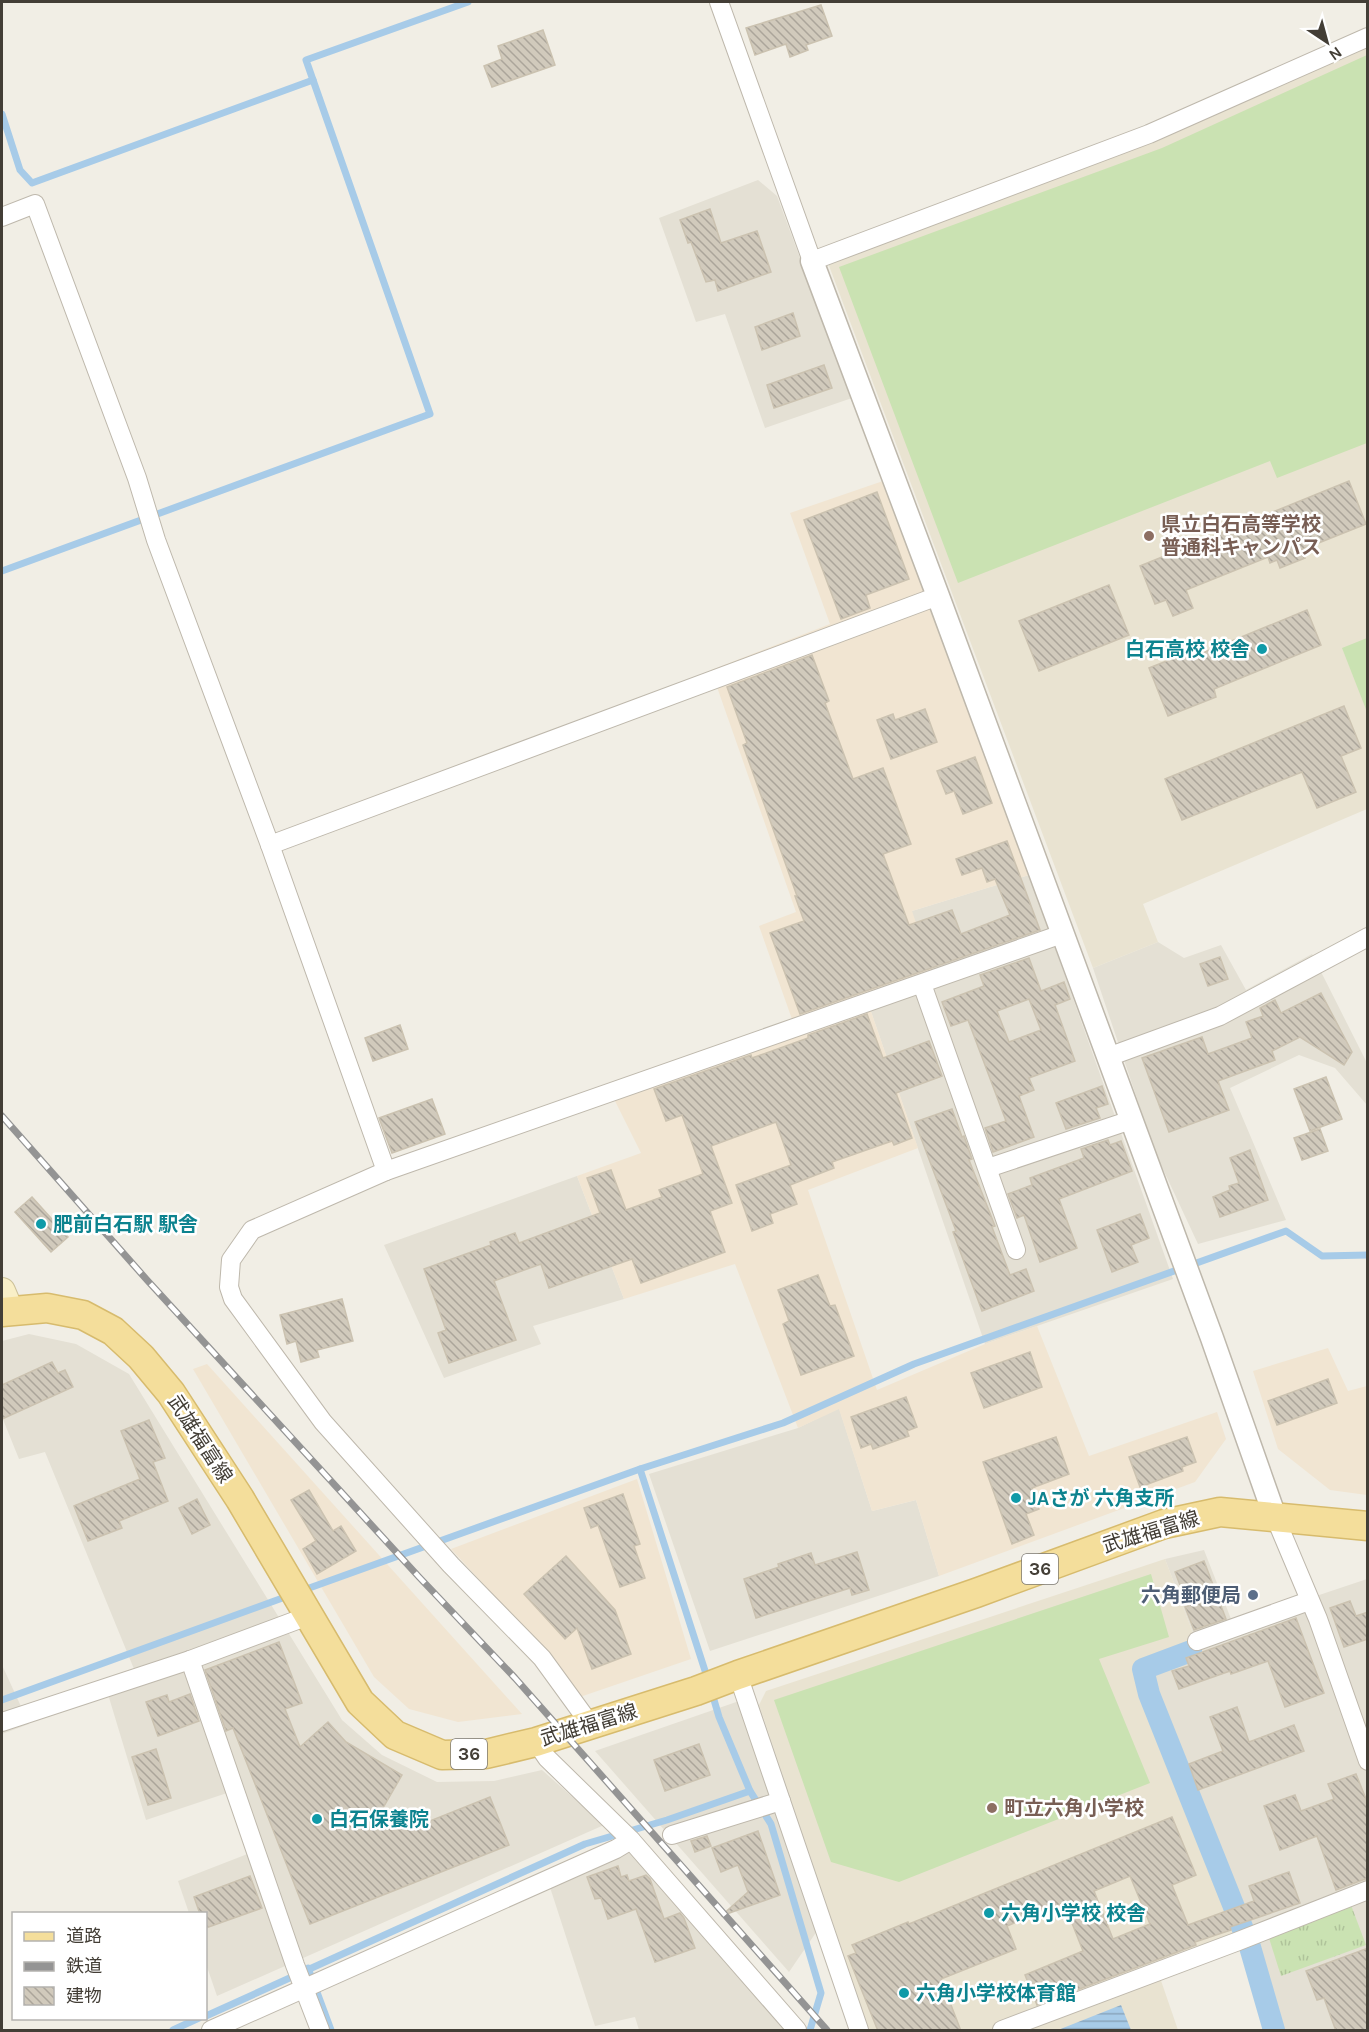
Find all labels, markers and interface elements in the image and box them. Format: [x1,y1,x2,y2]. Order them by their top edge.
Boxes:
north arrow [1297,12,1357,72]
text: N [1325,43,1346,65]
place label: 県立白石高等学校 普通科キャンパス [1161,513,1321,559]
marker: 県立白石高等学校 普通科キャンパス [1142,529,1156,543]
place label: 白石高校 校舎 [1125,638,1250,661]
marker: 白石高校 校舎 [1255,642,1269,656]
place label: 肥前白石駅 駅舎 [53,1213,198,1236]
marker: 肥前白石駅 駅舎 [34,1217,48,1231]
street label: 武雄福富線 [163,1391,237,1487]
place label: JAさが 六角支所 [1028,1487,1174,1510]
marker: JAさが 六角支所 [1009,1491,1023,1505]
street label: 武雄福富線 [1100,1506,1202,1558]
road number: 36 [1022,1554,1058,1584]
place label: 六角郵便局 [1141,1584,1241,1607]
marker: 六角郵便局 [1246,1588,1260,1602]
street label: 武雄福富線 [538,1699,640,1751]
road number: 36 [451,1739,487,1769]
place label: 町立六角小学校 [1004,1797,1144,1820]
marker: 町立六角小学校 [985,1801,999,1815]
place label: 白石保養院 [329,1808,429,1831]
marker: 白石保養院 [310,1812,324,1826]
place label: 六角小学校 校舎 [1001,1902,1146,1925]
marker: 六角小学校 校舎 [982,1906,996,1920]
legend [12,1912,207,2020]
text: 道路 [66,1925,102,1947]
text: 鉄道 [66,1955,102,1977]
place label: 六角小学校体育館 [916,1982,1076,2005]
text: 建物 [66,1985,102,2007]
marker: 六角小学校体育館 [897,1986,911,2000]

